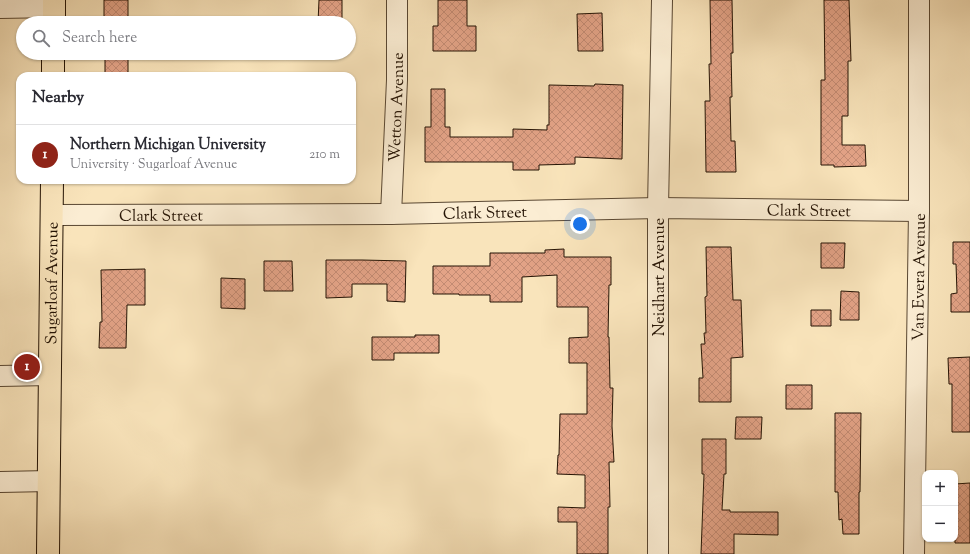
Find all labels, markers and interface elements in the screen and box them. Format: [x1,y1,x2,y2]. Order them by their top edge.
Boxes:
search box [16,16,356,60]
icon: search [30,27,52,49]
text: Search here [62,28,137,49]
street label: Wetton Avenue [384,52,411,163]
text: Nearby [32,86,84,110]
text: Northern Michigan University [70,135,266,156]
text: 1 [43,146,47,164]
text: 210 m [309,146,340,164]
text: University · Sugarloaf Avenue [70,156,237,174]
street label: Clark Street [767,200,852,224]
street label: Clark Street [443,202,528,227]
street label: Clark Street [119,206,204,229]
street label: Van Evera Avenue [908,213,933,341]
your location [570,214,590,234]
street label: Neidhart Avenue [649,218,672,336]
street label: Sugarloaf Avenue [41,222,66,344]
pin: 1 [14,352,40,382]
map controls [922,470,958,542]
button: + [922,470,958,506]
button: − [922,506,958,542]

